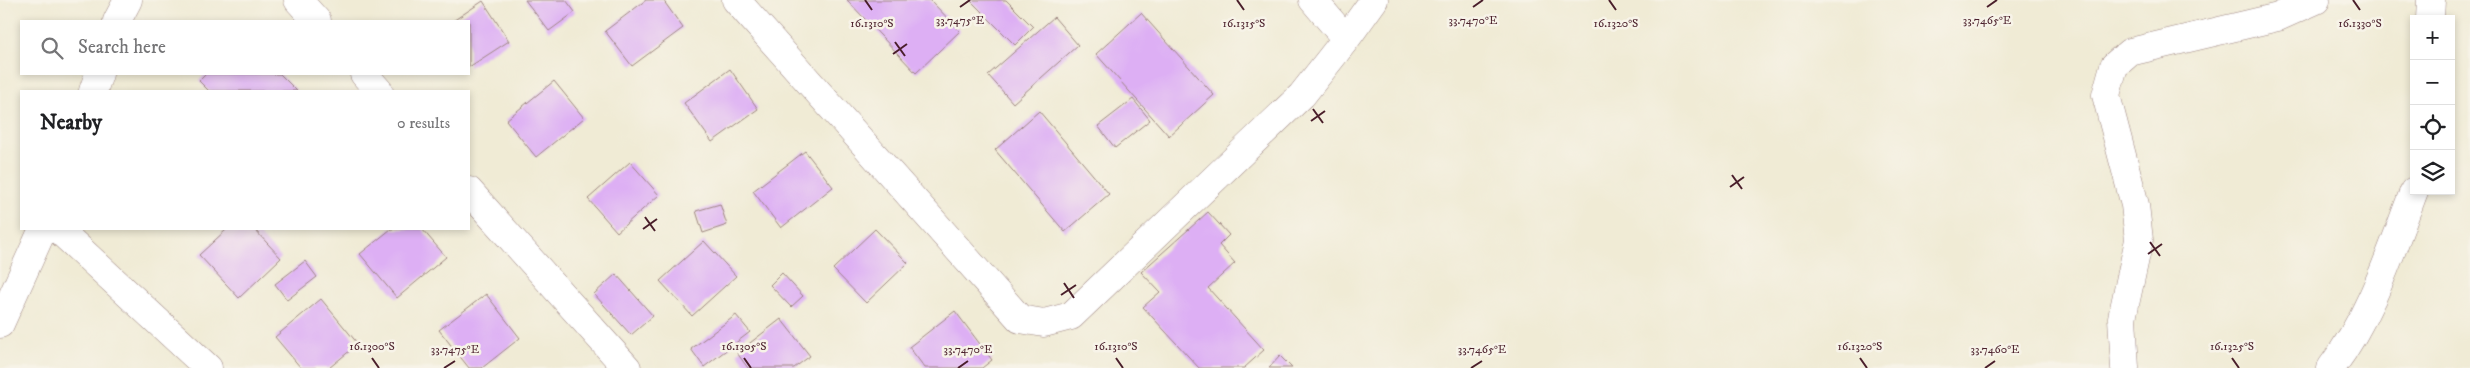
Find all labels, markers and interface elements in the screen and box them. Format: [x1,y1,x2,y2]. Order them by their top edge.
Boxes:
text: 33.7475°E [936,13,985,28]
text: 33.7470°E [1449,13,1498,28]
text: 33.7465°E [1963,13,2012,28]
map controls [2410,15,2455,195]
button: + [2410,15,2455,60]
text: 16.1310°S [850,16,894,31]
text: 16.1315°S [1223,16,1265,31]
text: 16.1320°S [1594,16,1638,31]
text: 16.1330°S [2338,16,2382,31]
search box [20,20,470,75]
icon: search [38,34,66,62]
text: Search here [78,36,166,59]
button: − [2410,60,2455,105]
button: locate [2410,105,2455,150]
text: Nearby [40,110,102,136]
text: 0 results [397,113,450,133]
button: layers [2410,150,2455,195]
text: 16.1300°S [349,339,395,354]
text: 16.1305°S [722,339,766,354]
text: 16.1310°S [1094,339,1138,354]
text: 16.1320°S [1838,339,1882,354]
text: 16.1325°S [2210,339,2254,354]
text: 33.7475°E [431,342,480,357]
text: 33.7470°E [944,342,993,357]
text: 33.7465°E [1458,342,1507,357]
text: 33.7460°E [1970,342,2020,357]

